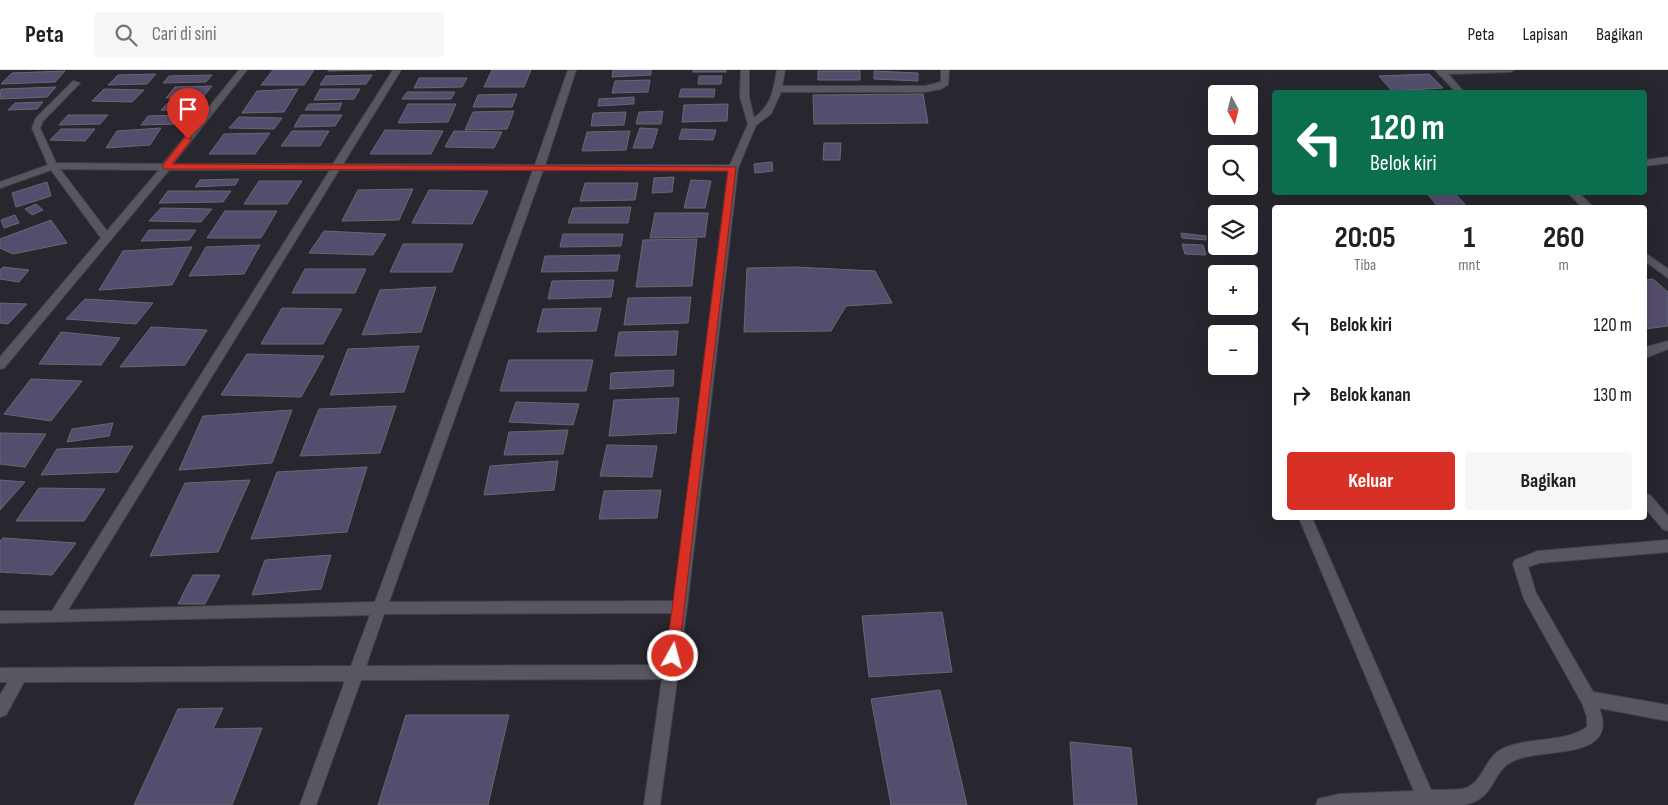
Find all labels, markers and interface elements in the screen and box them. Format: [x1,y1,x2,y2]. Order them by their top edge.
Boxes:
search box [94,12,444,57]
text: Peta [25,20,64,49]
icon: search [112,21,140,49]
text: Cari di sini [152,23,217,46]
text: Peta [1467,24,1495,45]
text: Lapisan [1523,24,1568,45]
text: Bagikan [1596,24,1643,45]
north arrow [1208,85,1258,135]
map controls [1208,85,1258,375]
pin [167,88,209,139]
icon: arrive [174,95,202,123]
text: 120 m [1370,107,1445,150]
icon: left [1287,110,1352,175]
button: search [1208,145,1258,195]
text: Belok kiri [1370,150,1437,177]
button: layers [1208,205,1258,255]
text: 20:05 [1335,220,1396,256]
text: 1 [1463,220,1475,256]
text: 260 [1543,220,1584,256]
text: Tiba [1354,256,1376,275]
text: mnt [1458,256,1480,275]
text: m [1559,256,1569,275]
button: + [1208,265,1258,315]
icon: left [1287,311,1315,339]
text: Belok kiri [1330,314,1392,337]
text: 120 m [1594,314,1632,337]
button: − [1208,325,1258,375]
icon: right [1287,381,1315,409]
text: Belok kanan [1330,384,1411,407]
text: 130 m [1594,384,1632,407]
button: Keluar [1287,452,1455,510]
button: Bagikan [1465,452,1632,510]
position arrow [646,629,698,681]

